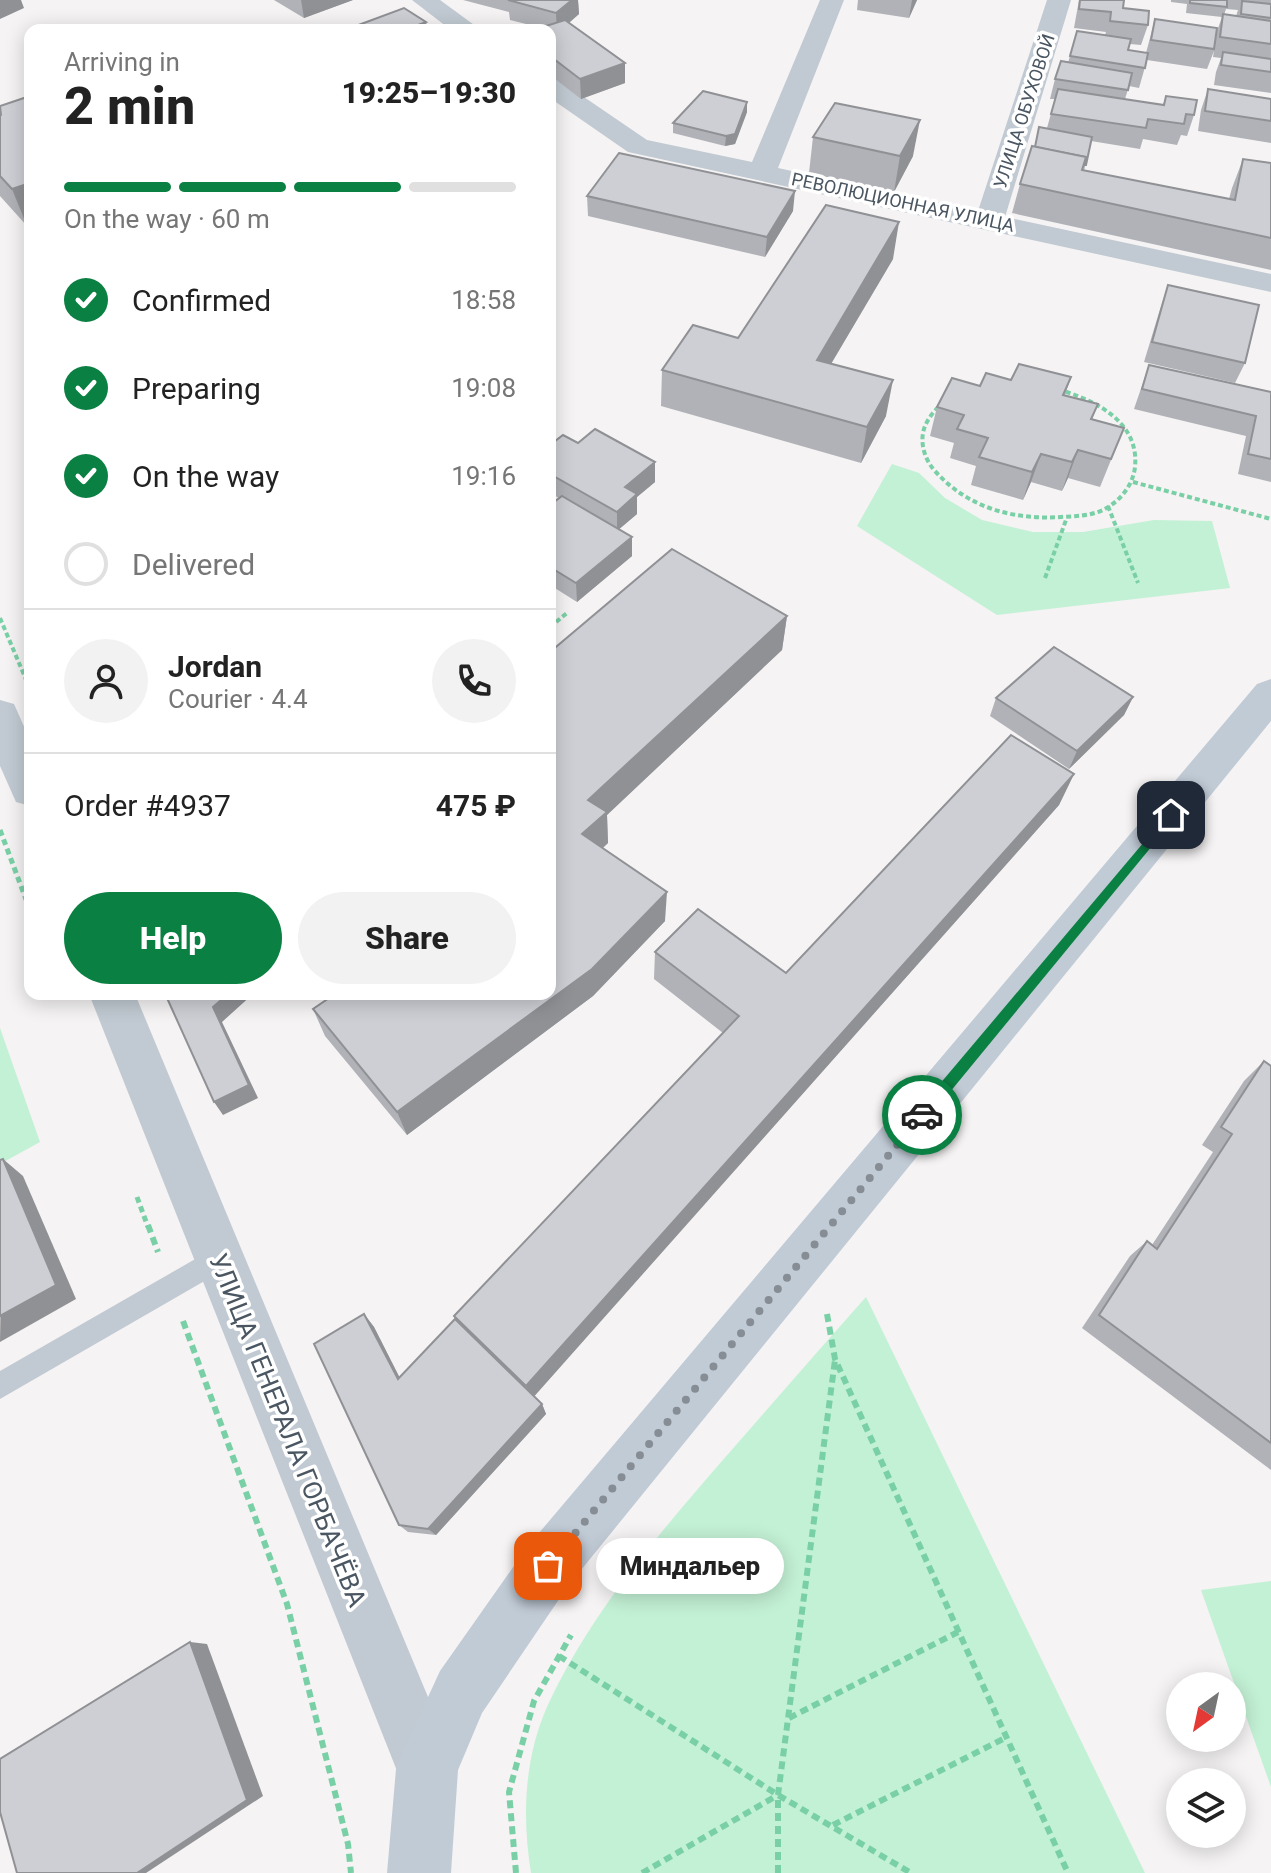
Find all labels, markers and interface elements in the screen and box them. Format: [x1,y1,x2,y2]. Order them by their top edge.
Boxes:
street label: УЛИЦА ОБУХОВОЙ [989,31,1059,191]
text: Arriving in [64,47,180,77]
text: 19:25–19:30 [341,75,516,110]
text: 2 min [64,76,195,137]
street label: РЕВОЛЮЦИОННАЯ УЛИЦА [790,168,1017,236]
text: On the way · 60 m [64,204,270,234]
icon: check [64,278,108,322]
text: Confirmed [132,283,271,318]
text: 18:58 [451,285,516,315]
icon: check [64,366,108,410]
text: Preparing [132,371,261,406]
text: 19:08 [451,373,516,403]
icon: check [64,454,108,498]
text: On the way [132,459,279,494]
text: 19:16 [451,461,516,491]
text: Delivered [132,547,255,582]
button: person [64,639,148,723]
button: phone [432,639,516,723]
text: Jordan [168,649,262,684]
text: Courier · 4.4 [168,684,308,714]
pin [1137,781,1205,849]
text: Order #4937 [64,788,231,823]
text: 475 ₽ [436,788,516,823]
icon: home [1149,793,1193,837]
button: Help [64,892,282,984]
button: Share [298,892,516,984]
courier [882,1075,962,1155]
icon: car [900,1093,944,1137]
street label: УЛИЦА ГЕНЕРАЛА ГОРБАЧЁВА [203,1249,373,1611]
pin [514,1532,582,1600]
callout: Миндальер [596,1538,784,1594]
icon: bag [526,1544,570,1588]
text: Миндальер [620,1551,760,1581]
north arrow [1166,1672,1246,1752]
map controls [1166,1672,1246,1848]
button: layers [1166,1768,1246,1848]

